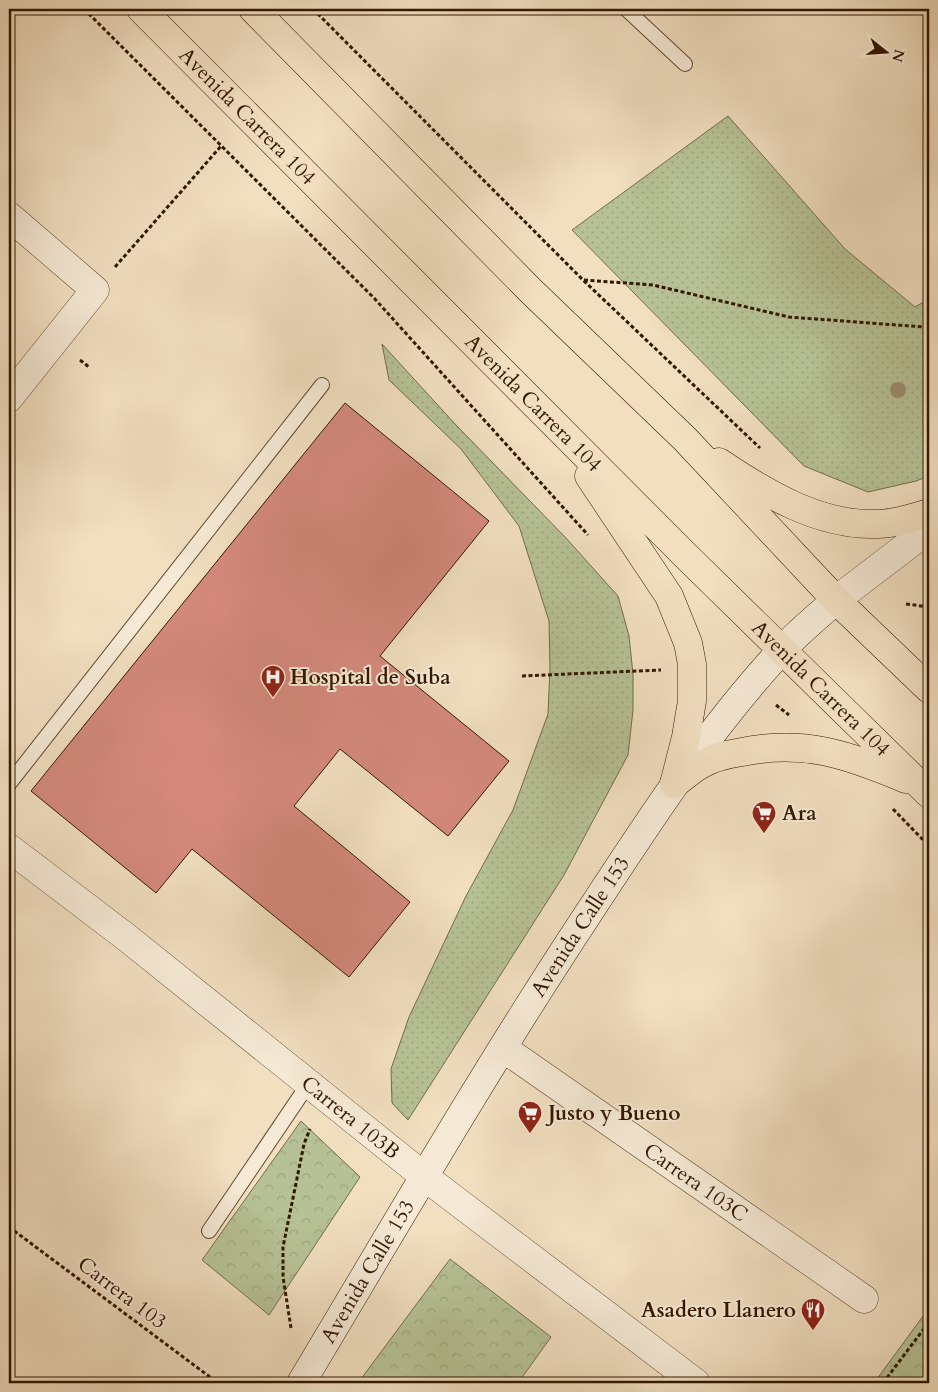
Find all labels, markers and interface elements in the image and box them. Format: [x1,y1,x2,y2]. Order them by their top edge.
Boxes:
north arrow [860,28,910,78]
street label: Avenida Carrera 104 [173,41,323,191]
text: N [887,47,909,64]
street label: Avenida Carrera 104 [458,328,609,478]
street label: Avenida Carrera 104 [745,614,897,763]
place label: Hospital de Suba [290,663,451,692]
hospital icon: Hospital de Suba [260,664,286,698]
place label: Ara [782,799,817,828]
supermarket icon: Ara [751,800,777,834]
street label: Avenida Calle 153 [524,851,636,1002]
street label: Carrera 103B [295,1069,406,1166]
place label: Justo y Bueno [545,1099,680,1128]
supermarket icon: Justo y Bueno [517,1100,543,1134]
street label: Carrera 103C [638,1136,754,1229]
street label: Avenida Calle 153 [314,1194,421,1348]
street label: Carrera 103 [71,1250,173,1336]
place label: Asadero Llanero [641,1296,796,1325]
restaurant icon: Asadero Llanero [800,1297,826,1331]

